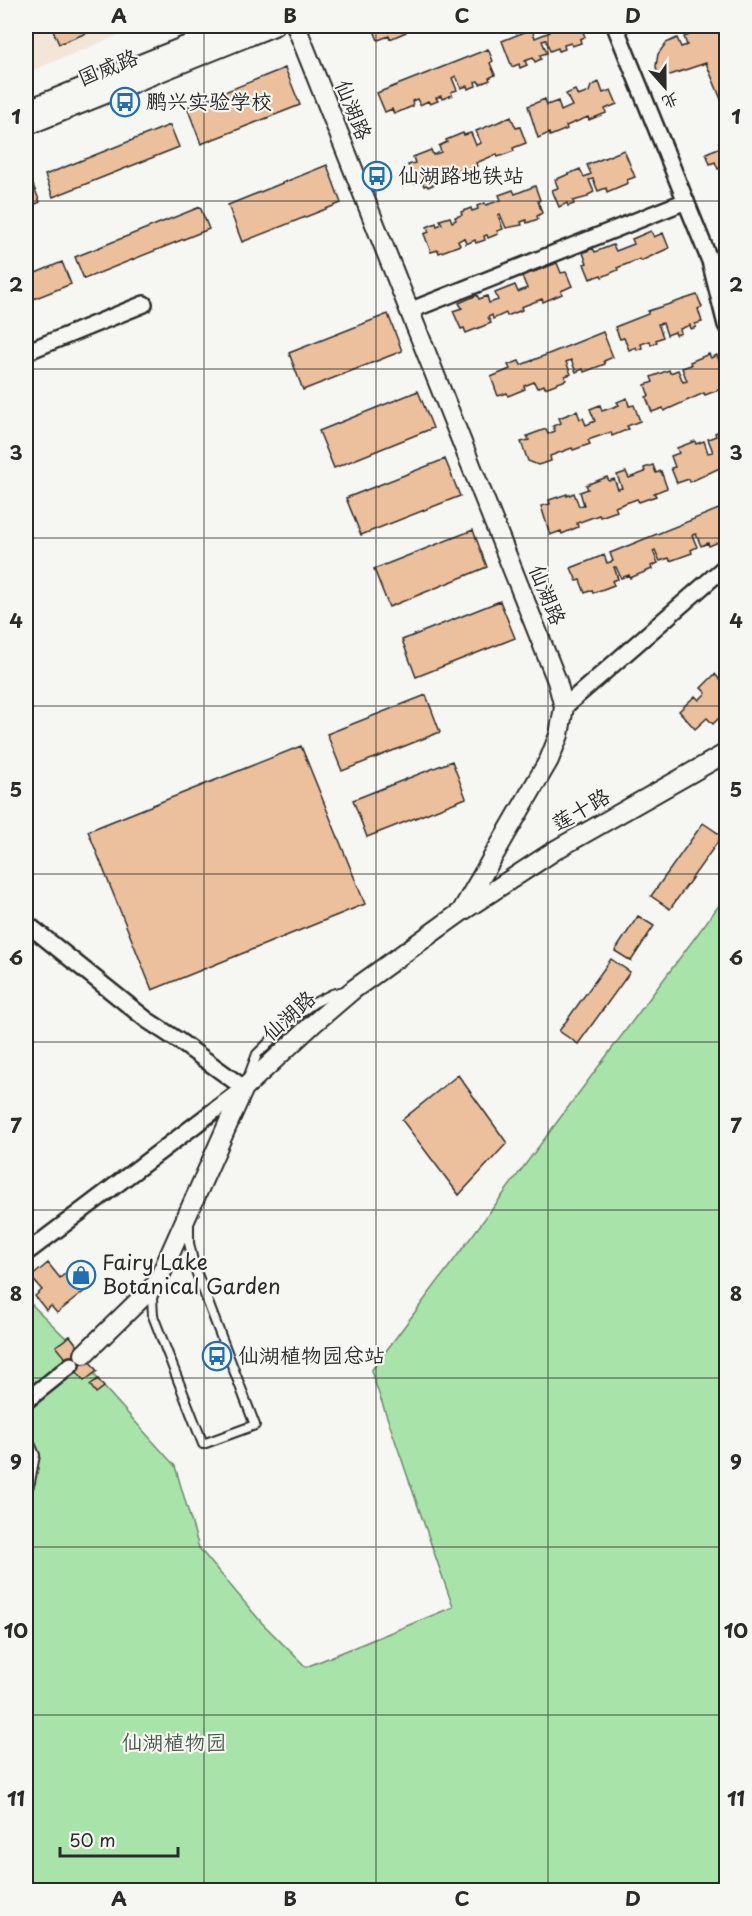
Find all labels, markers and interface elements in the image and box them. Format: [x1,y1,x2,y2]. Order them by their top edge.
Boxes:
text: A [111,0,127,30]
text: B [283,0,297,30]
text: C [454,0,470,30]
text: D [625,0,641,30]
street label: 国威路 [72,40,142,93]
north arrow [635,57,695,117]
street label: 仙湖路 [328,74,381,144]
place label: 鹏兴实验学校 [146,84,272,116]
bus stop icon: 鹏兴实验学校 [109,86,141,118]
text: 北 [659,88,683,116]
text: 1 [11,101,21,131]
text: 1 [731,101,741,131]
place label: 仙湖路地铁站 [398,158,524,190]
bus stop icon: 仙湖路地铁站 [361,160,393,192]
text: 2 [9,269,23,299]
text: 2 [729,269,743,299]
text: 3 [9,437,23,467]
text: 3 [729,437,743,467]
street label: 仙湖路 [522,559,575,629]
text: 4 [9,605,23,635]
text: 4 [729,605,743,635]
text: 5 [10,774,22,804]
text: 5 [730,774,742,804]
street label: 莲十路 [545,779,615,838]
text: 6 [9,942,23,972]
text: 6 [729,942,743,972]
street label: 仙湖路 [254,982,322,1047]
text: 7 [10,1110,22,1140]
text: 7 [730,1110,742,1140]
place label: Fairy Lake Botanical Garden [102,1245,281,1301]
shop icon: Fairy Lake Botanical Garden [65,1259,97,1291]
text: 8 [10,1278,22,1308]
text: 8 [730,1278,742,1308]
place label: 仙湖植物园总站 [238,1338,385,1370]
bus stop icon: 仙湖植物园总站 [201,1340,233,1372]
text: 9 [10,1446,22,1476]
text: 9 [730,1446,742,1476]
text: 10 [4,1615,28,1645]
text: 10 [724,1615,748,1645]
park label: 仙湖植物园 [122,1725,227,1757]
text: 11 [7,1783,25,1813]
text: 11 [727,1783,745,1813]
scale bar [60,1820,178,1858]
text: 50 m [69,1826,116,1853]
text: A [111,1883,127,1913]
text: B [283,1883,297,1913]
text: C [454,1883,470,1913]
text: D [625,1883,641,1913]

